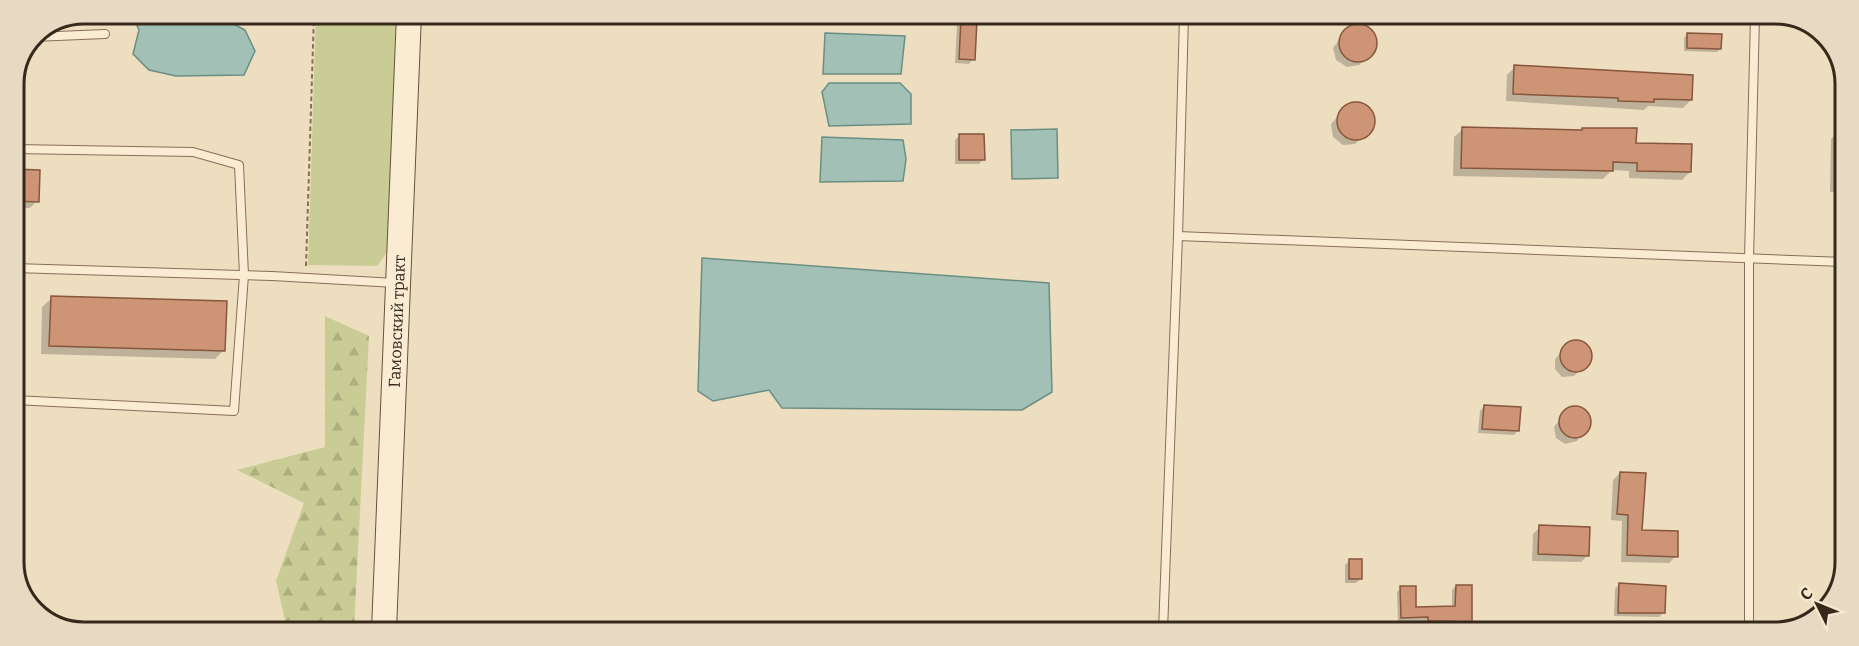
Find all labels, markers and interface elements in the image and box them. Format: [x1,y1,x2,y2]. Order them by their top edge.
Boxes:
street label: Гамовский тракт [384,255,409,388]
north arrow [1787,574,1847,634]
text: С [1796,584,1817,604]

